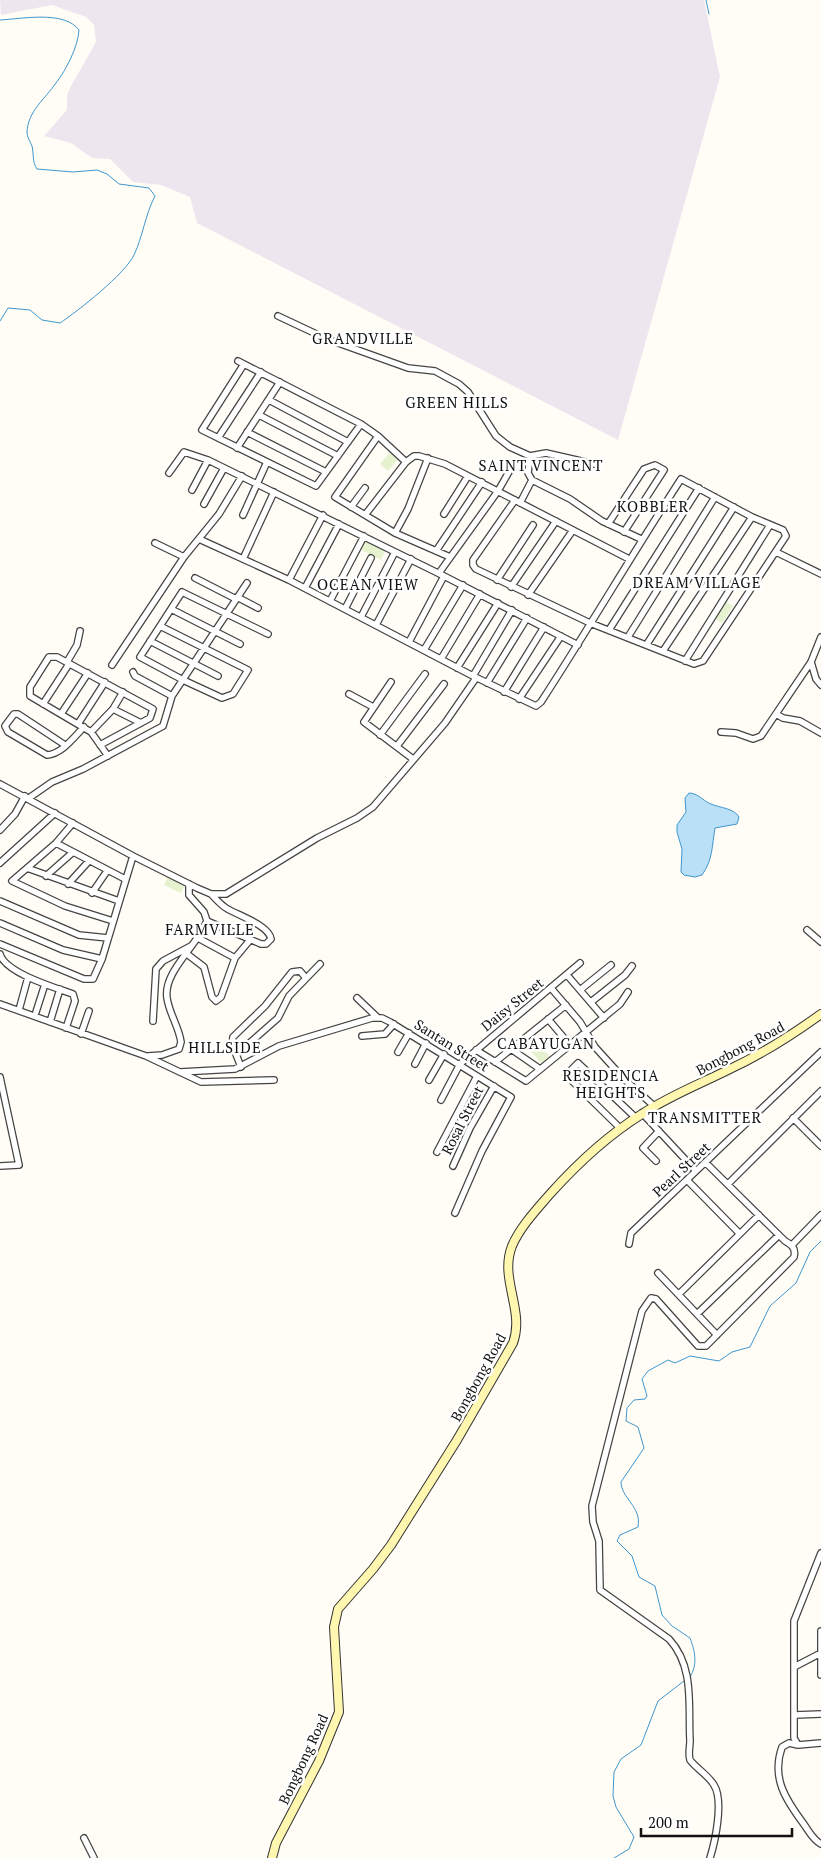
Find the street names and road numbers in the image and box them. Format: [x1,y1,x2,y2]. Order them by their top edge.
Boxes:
street label: Daisy Street [477,972,548,1035]
street label: Santan Street [411,1015,493,1076]
street label: Bongbong Road [692,1017,788,1079]
street label: Rosal Street [437,1082,488,1158]
street label: Pearl Street [648,1137,715,1201]
street label: Bongbong Road [446,1329,510,1424]
street label: Bongbong Road [274,1711,332,1807]

